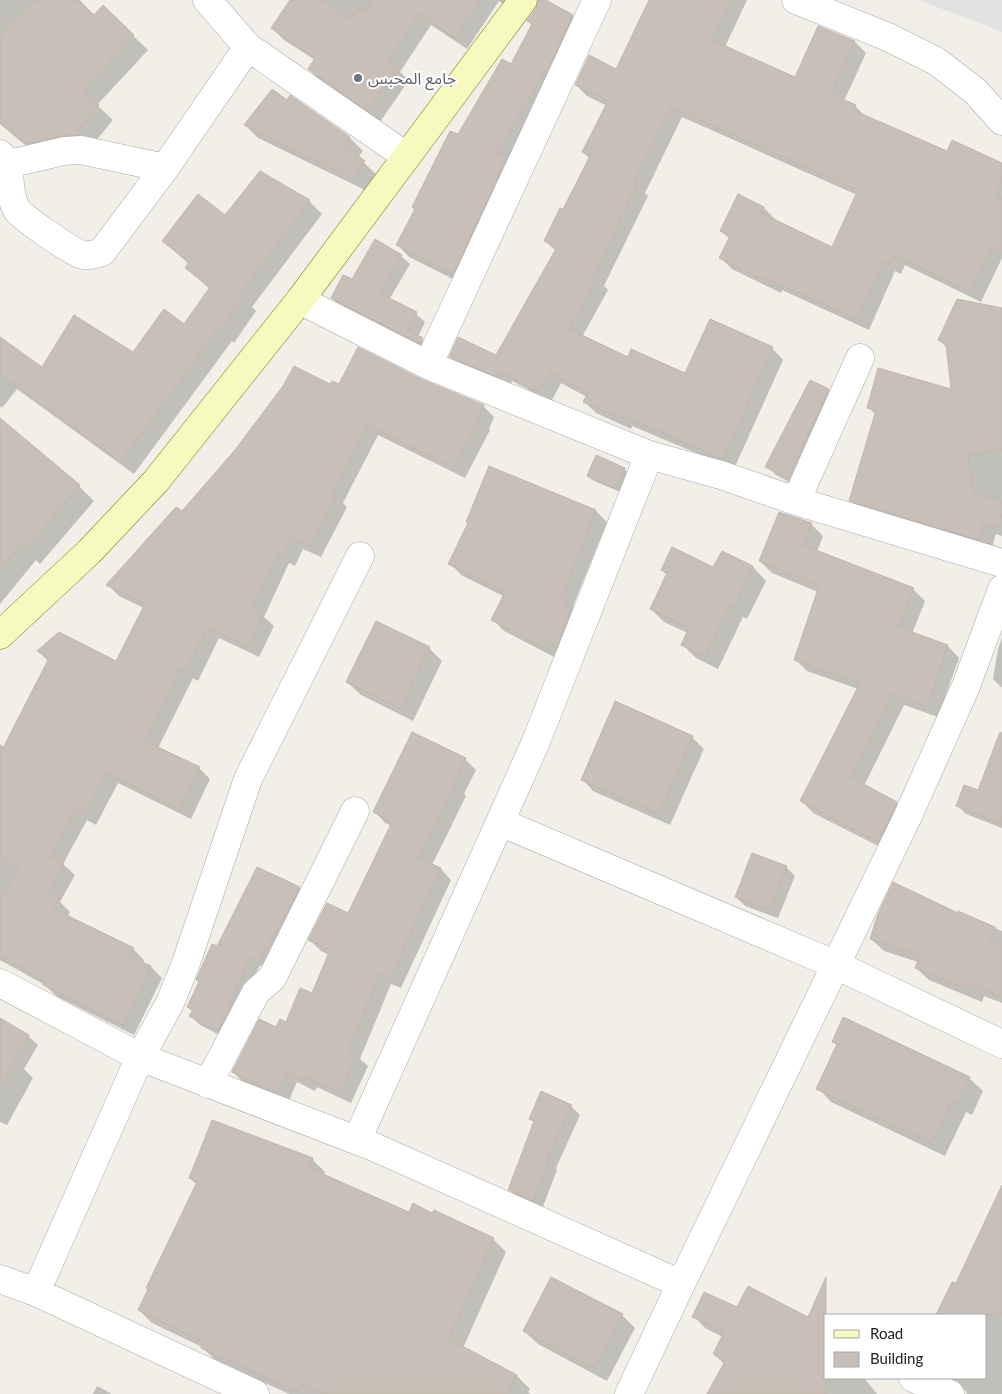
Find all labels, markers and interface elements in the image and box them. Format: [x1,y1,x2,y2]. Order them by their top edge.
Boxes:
place label: جامع المحبس [368,68,456,91]
marker: جامع المحبس [352,72,364,84]
legend [824,1314,987,1379]
text: Road [870,1324,903,1342]
text: Building [870,1349,923,1367]

